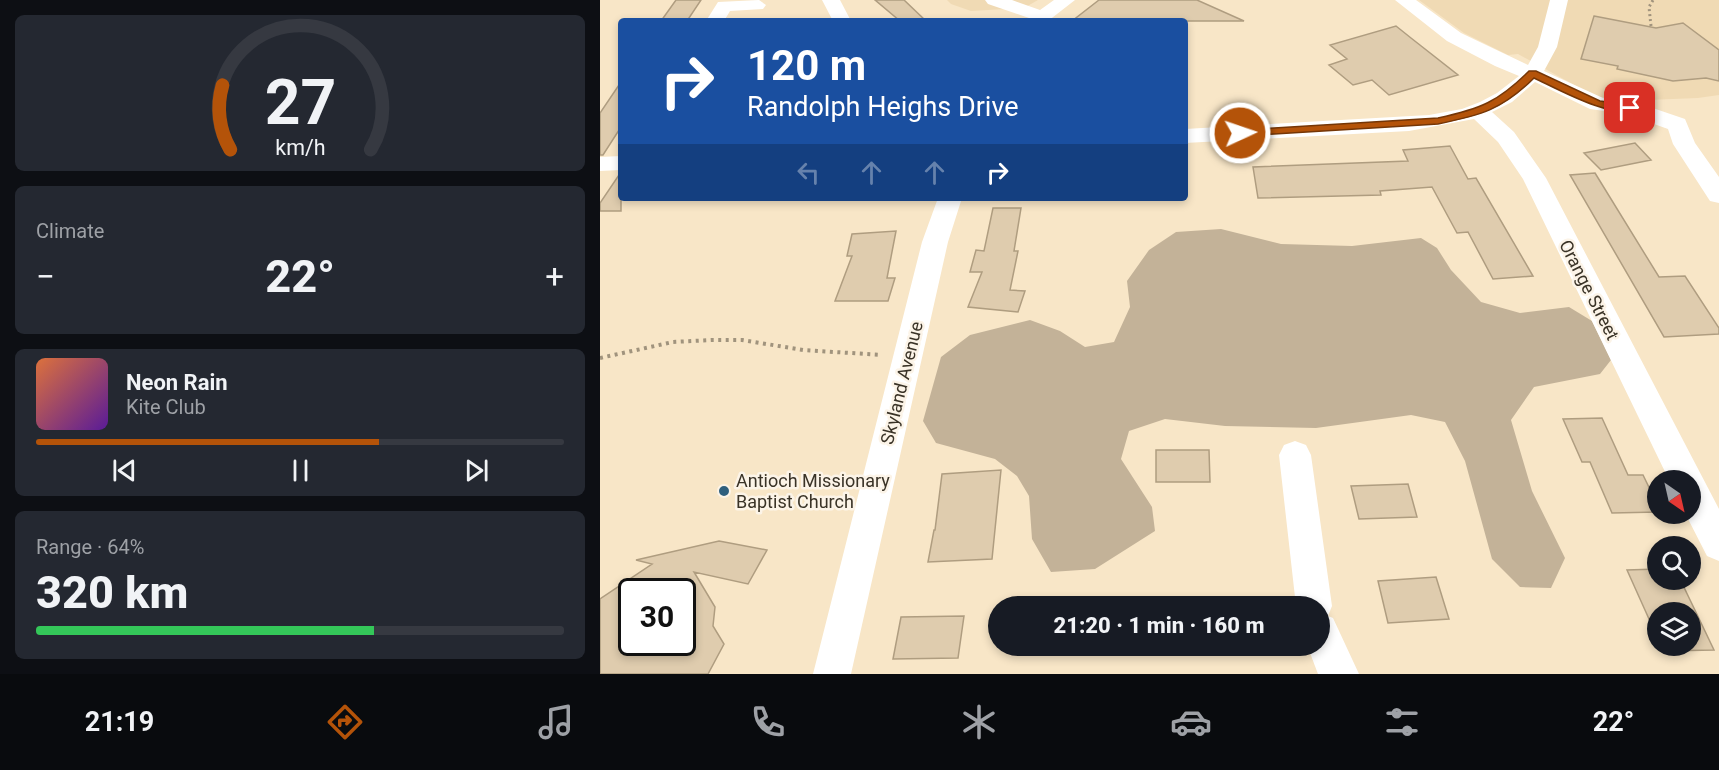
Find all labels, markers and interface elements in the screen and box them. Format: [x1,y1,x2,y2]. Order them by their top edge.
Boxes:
text: 120 m [747,41,866,90]
icon: right [648,42,726,120]
text: 27 [264,66,336,139]
pin [1604,82,1655,133]
text: Randolph Heighs Drive [747,91,1019,123]
icon: arrive [1613,91,1646,124]
position arrow [1208,101,1272,165]
text: km/h [275,135,325,160]
icon: left [792,156,825,189]
icon: ahead [855,156,888,189]
icon: ahead [918,156,951,189]
icon: right [981,156,1014,189]
text: Climate [36,219,104,243]
street label: Orange Street [1555,236,1624,343]
text: 22° [265,250,335,303]
text: − [36,257,55,296]
text: + [545,257,564,296]
street label: Skyland Avenue [876,319,927,447]
text: Neon Rain [126,370,228,395]
text: Kite Club [126,395,206,419]
icon: previous [108,454,141,487]
icon: pause [284,454,317,487]
icon: next [460,454,493,487]
place label: Antioch Missionary Baptist Church [736,470,890,512]
north arrow [1647,470,1701,524]
map controls [1647,470,1701,656]
marker: Antioch Missionary Baptist Church [717,484,731,498]
text: Range · 64% [36,535,144,559]
button: search [1647,536,1701,590]
text: 320 km [36,566,188,619]
speed limit sign: 30 [618,578,696,656]
button: layers [1647,602,1701,656]
text: 21:20 · 1 min · 160 m [1054,613,1264,638]
icon: directions [324,701,366,743]
icon: music [535,701,577,743]
icon: phone [747,701,789,743]
icon: climate [958,701,1000,743]
icon: car [1170,701,1212,743]
icon: filters [1381,701,1423,743]
text: 21:19 [85,706,154,738]
text: 22° [1593,706,1634,738]

